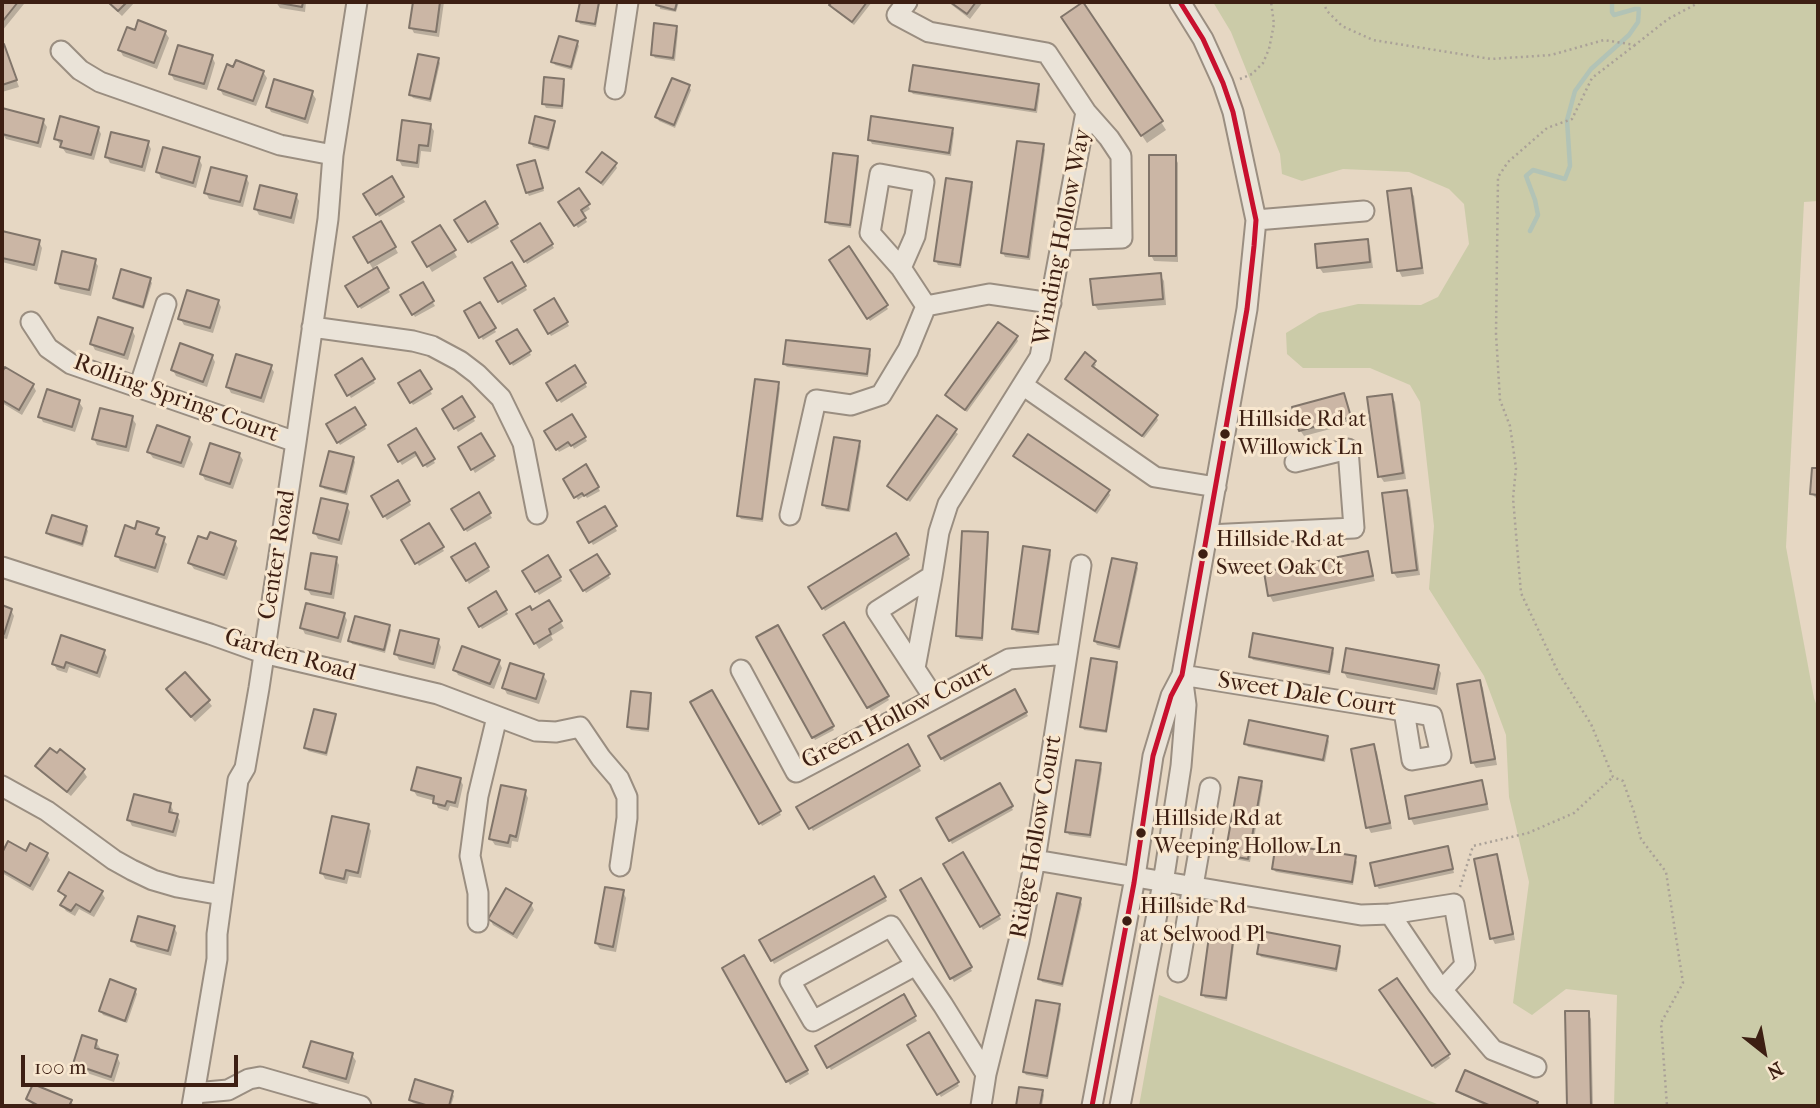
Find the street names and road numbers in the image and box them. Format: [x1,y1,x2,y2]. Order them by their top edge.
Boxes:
street label: Winding Hollow Way [1028,126,1098,348]
street label: Rolling Spring Court [69,348,283,450]
street label: Center Road [254,488,302,622]
street label: Garden Road [221,623,359,689]
street label: Green Hollow Court [797,656,997,776]
street label: Sweet Dale Court [1216,667,1398,723]
street label: Ridge Hollow Court [1005,733,1069,941]

